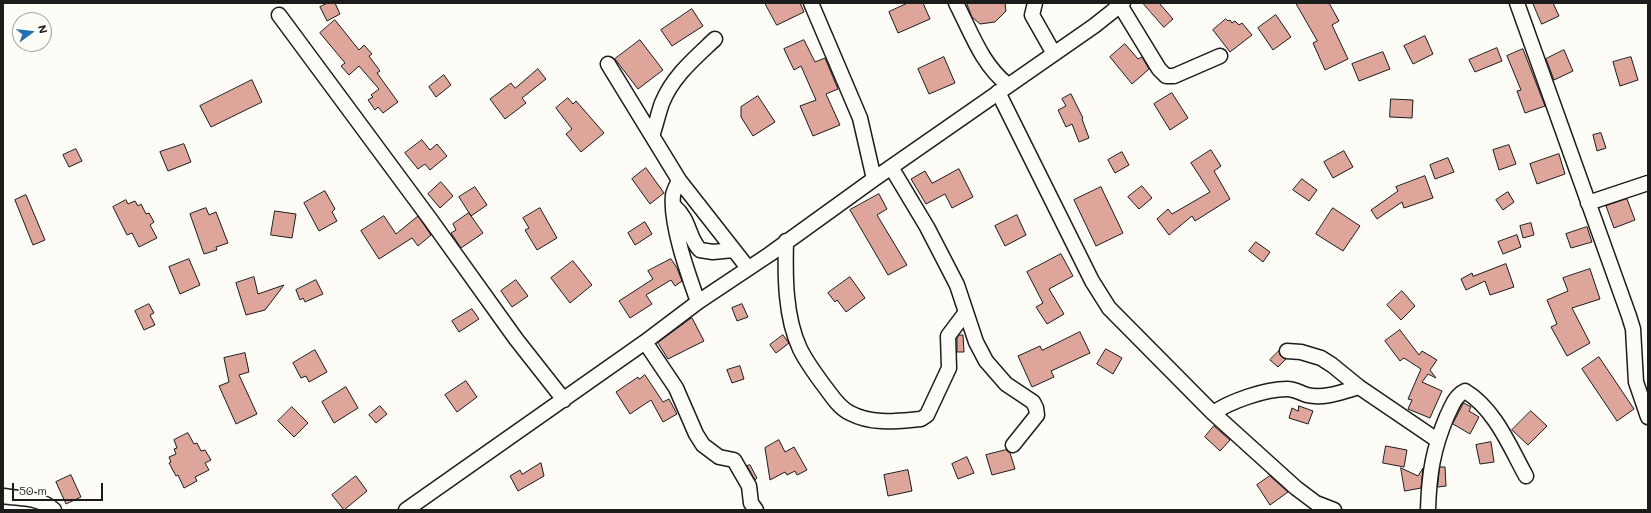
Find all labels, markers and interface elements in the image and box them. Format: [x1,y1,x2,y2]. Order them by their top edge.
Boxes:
north arrow [12,12,52,52]
text: N [35,23,51,35]
scale bar [14,475,105,501]
text: 50 m [19,482,47,498]

